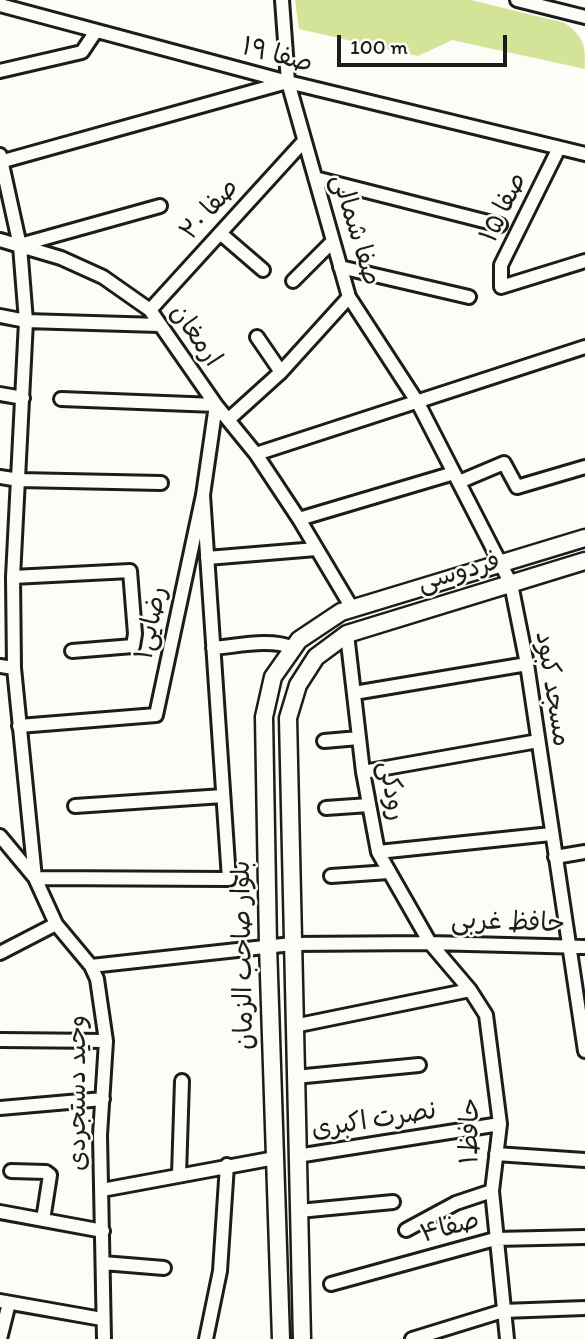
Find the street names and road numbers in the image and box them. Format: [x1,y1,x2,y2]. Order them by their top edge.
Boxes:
street label: صفا ۱۹ [238,32,316,80]
street label: صفا ۱۵ [474,168,534,248]
street label: صفا شمالی [323,170,387,290]
street label: صفا ۲۰ [174,173,246,247]
street label: ارمغان [162,299,228,373]
street label: فردوسی [414,546,504,600]
street label: رضایی۱ [129,583,175,663]
street label: مسجد کبود [528,629,576,749]
street label: رودکی [370,759,412,823]
street label: بلوار صاحب الزمان [227,860,261,1050]
street label: حافظ غربی [450,905,566,941]
street label: وحید دستجردی [62,1015,94,1171]
street label: نصرت اکبری [309,1096,439,1146]
street label: حافظ۱ [455,1097,487,1165]
street label: صفا۴ [417,1205,483,1251]

